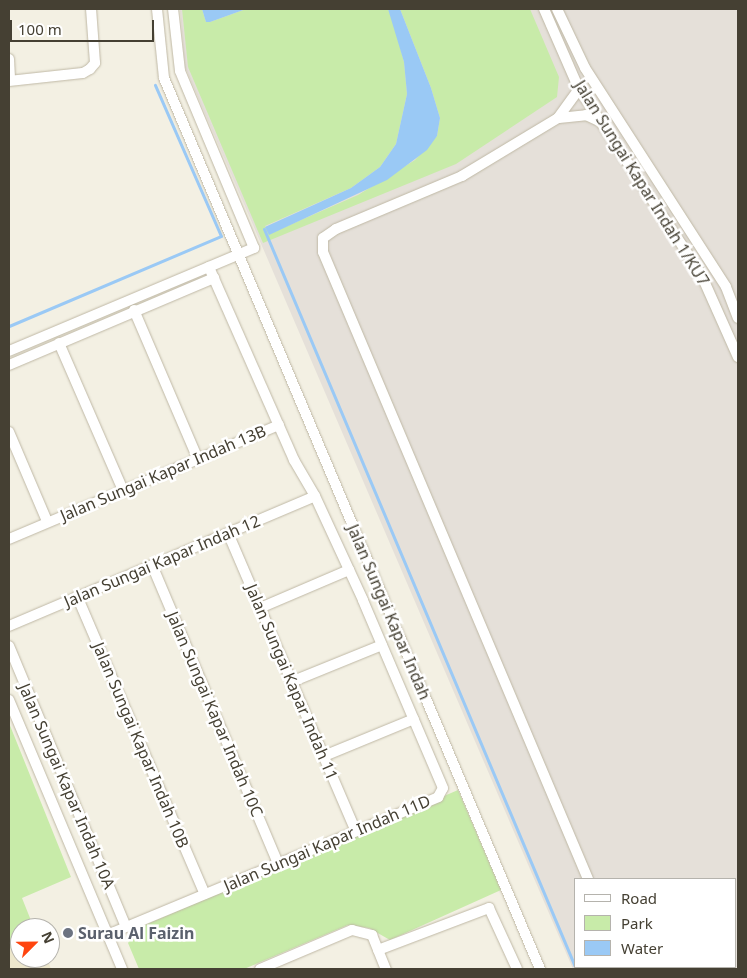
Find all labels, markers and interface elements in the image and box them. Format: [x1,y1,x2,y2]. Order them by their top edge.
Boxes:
scale bar [12,10,156,42]
text: 100 m [18,19,62,39]
street label: Jalan Sungai Kapar Indah 1/KU7 [571,77,713,289]
street label: Jalan Sungai Kapar Indah 13B [57,421,269,525]
street label: Jalan Sungai Kapar Indah 12 [61,511,263,611]
street label: Jalan Sungai Kapar Indah [343,521,435,703]
street label: Jalan Sungai Kapar Indah 11 [242,581,342,783]
street label: Jalan Sungai Kapar Indah 10C [163,608,267,820]
street label: Jalan Sungai Kapar Indah 10B [89,639,193,851]
street label: Jalan Sungai Kapar Indah 10A [15,680,119,892]
street label: Jalan Sungai Kapar Indah 11D [221,791,433,895]
legend [574,878,737,968]
text: Road [621,888,657,908]
text: Park [621,913,653,933]
north arrow [10,918,60,968]
place label: Surau Al Faizin [78,923,194,943]
marker: Surau Al Faizin [62,927,74,939]
text: N [37,928,59,946]
text: Water [621,938,663,958]

